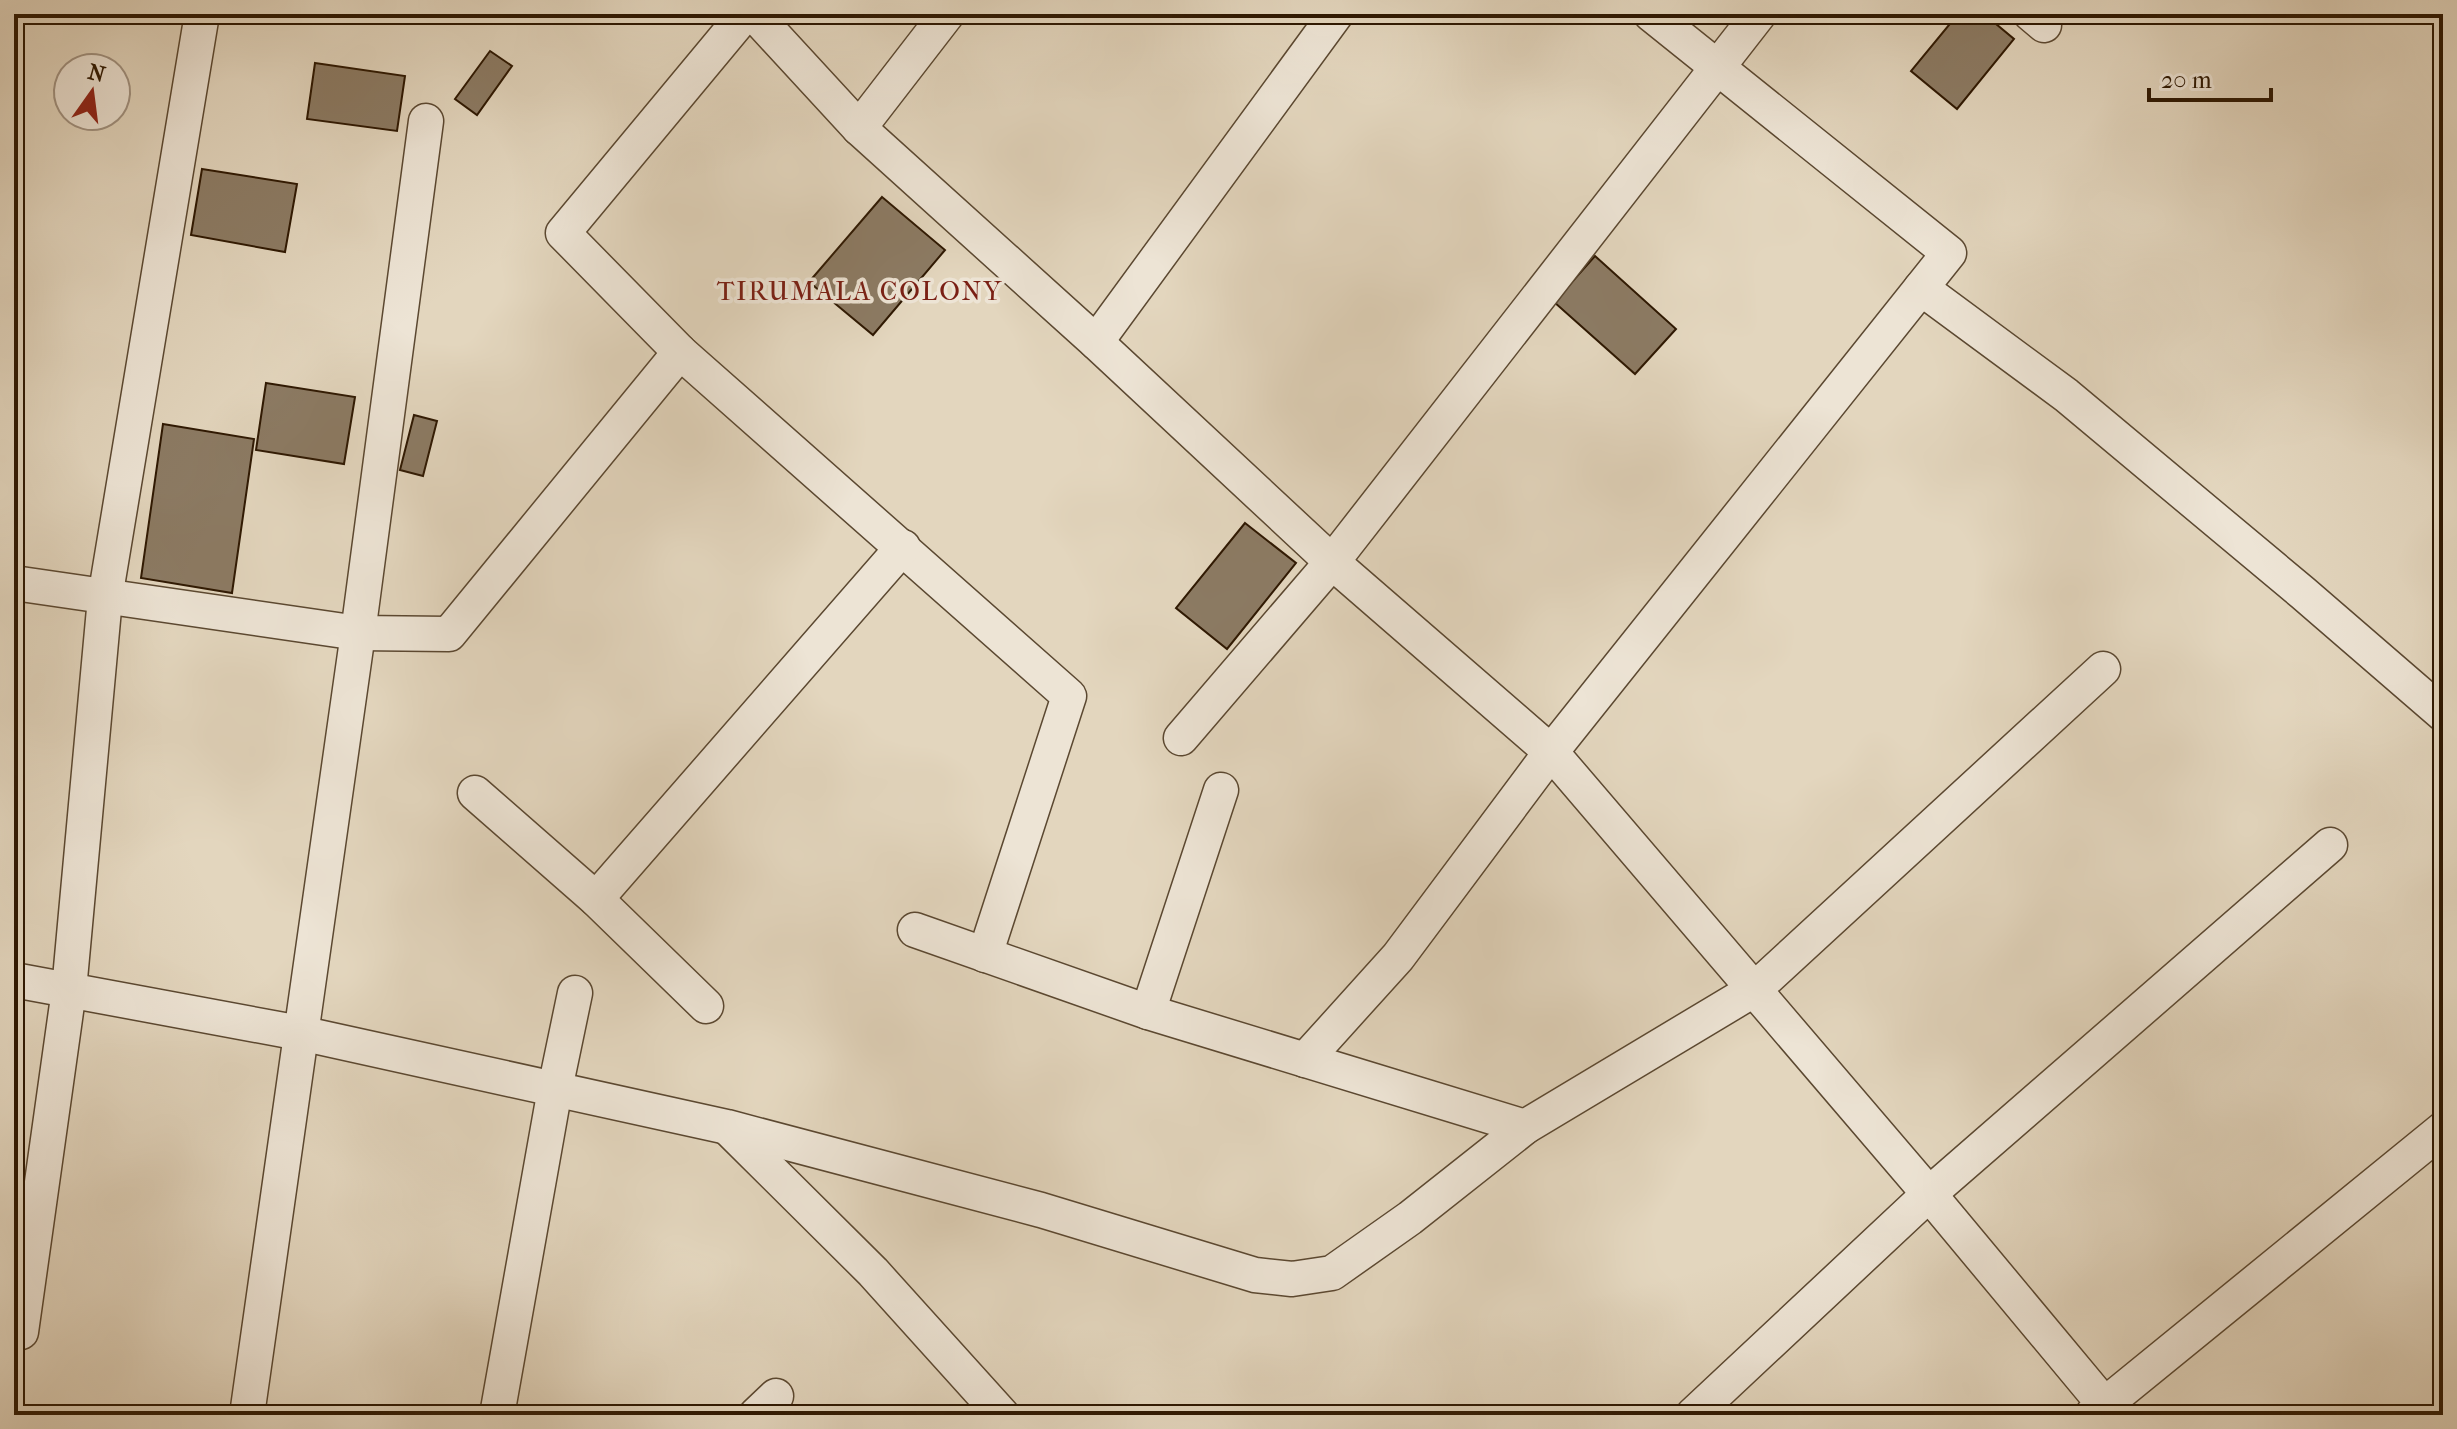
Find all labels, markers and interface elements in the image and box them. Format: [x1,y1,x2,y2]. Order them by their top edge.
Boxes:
north arrow [52,52,132,132]
scale bar [2149,52,2271,102]
text: N [85,59,108,88]
text: 20 m [2161,66,2212,94]
district label: TIRUMALA COLONY [717,276,1003,307]

